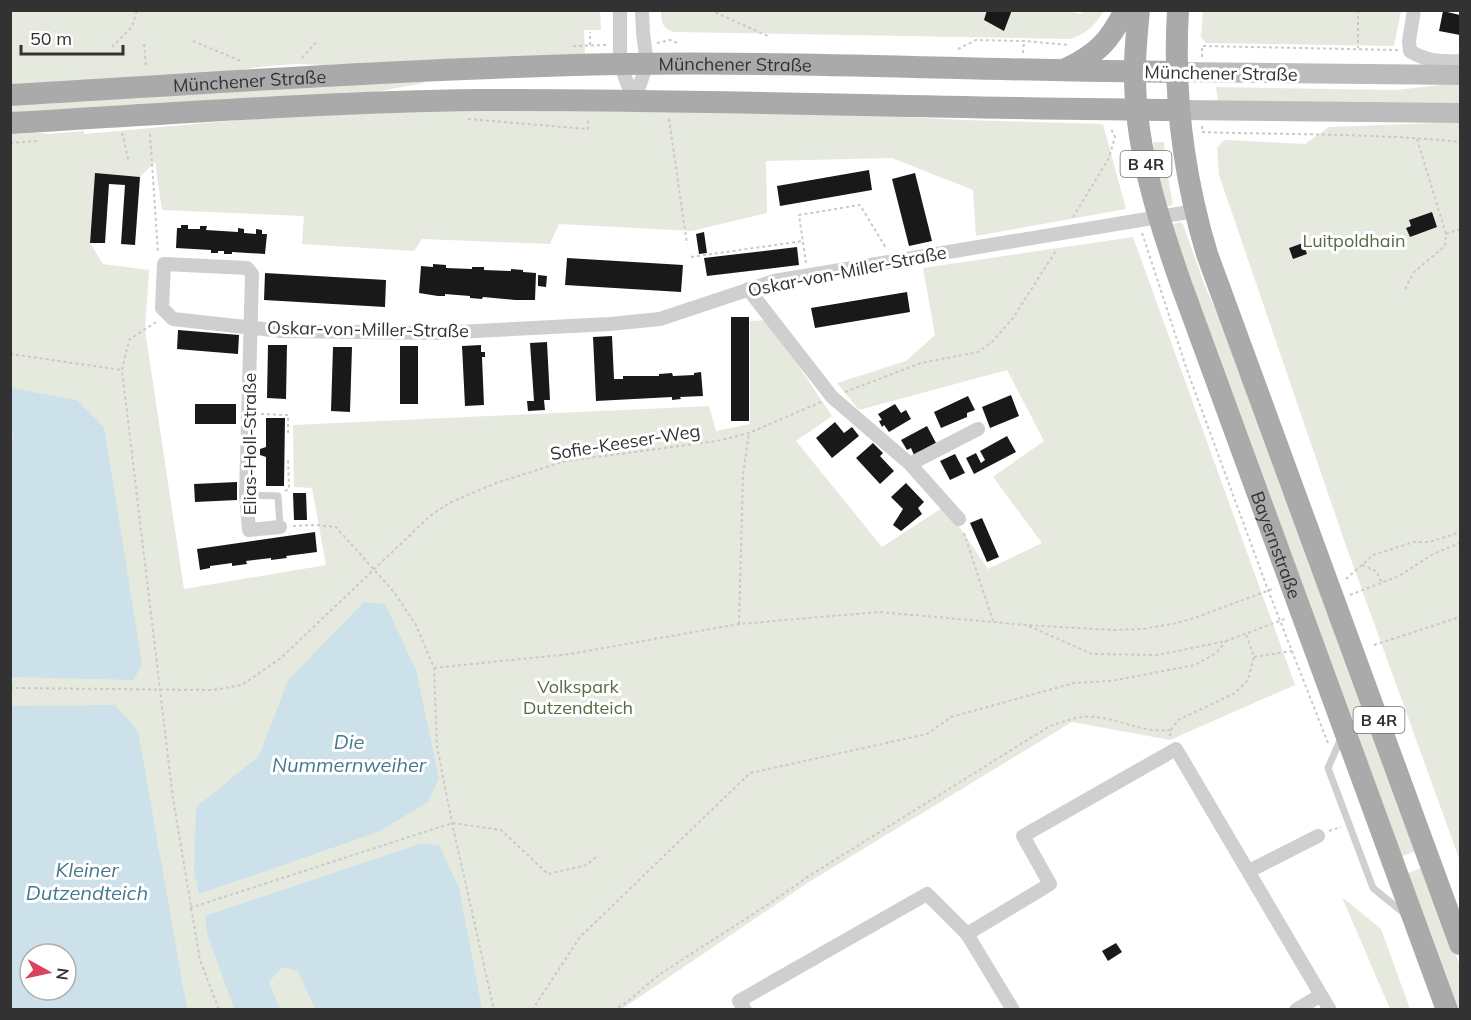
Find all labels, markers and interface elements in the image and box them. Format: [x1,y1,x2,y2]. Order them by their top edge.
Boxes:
scale bar [21,18,123,56]
text: 50 m [30,27,72,50]
street label: Münchener Straße [658,52,812,76]
street label: Münchener Straße [1144,60,1298,86]
street label: Münchener Straße [172,64,327,96]
road number: B 4R [1120,151,1172,177]
park label: Luitpoldhain [1303,229,1405,252]
street label: Oskar-von-Miller-Straße [746,240,948,302]
street label: Oskar-von-Miller-Straße [267,316,469,342]
street label: Elias-Holl-Straße [238,373,261,515]
street label: Sofie-Keeser-Weg [548,419,702,465]
street label: Bayernstraße [1246,488,1307,602]
park label: Volkspark Dutzendteich [523,675,633,719]
road number: B 4R [1354,707,1404,733]
water label: Die Nummernweiher [272,729,427,777]
water label: Kleiner Dutzendteich [26,857,148,905]
north arrow [18,942,78,1002]
text: N [52,967,74,981]

